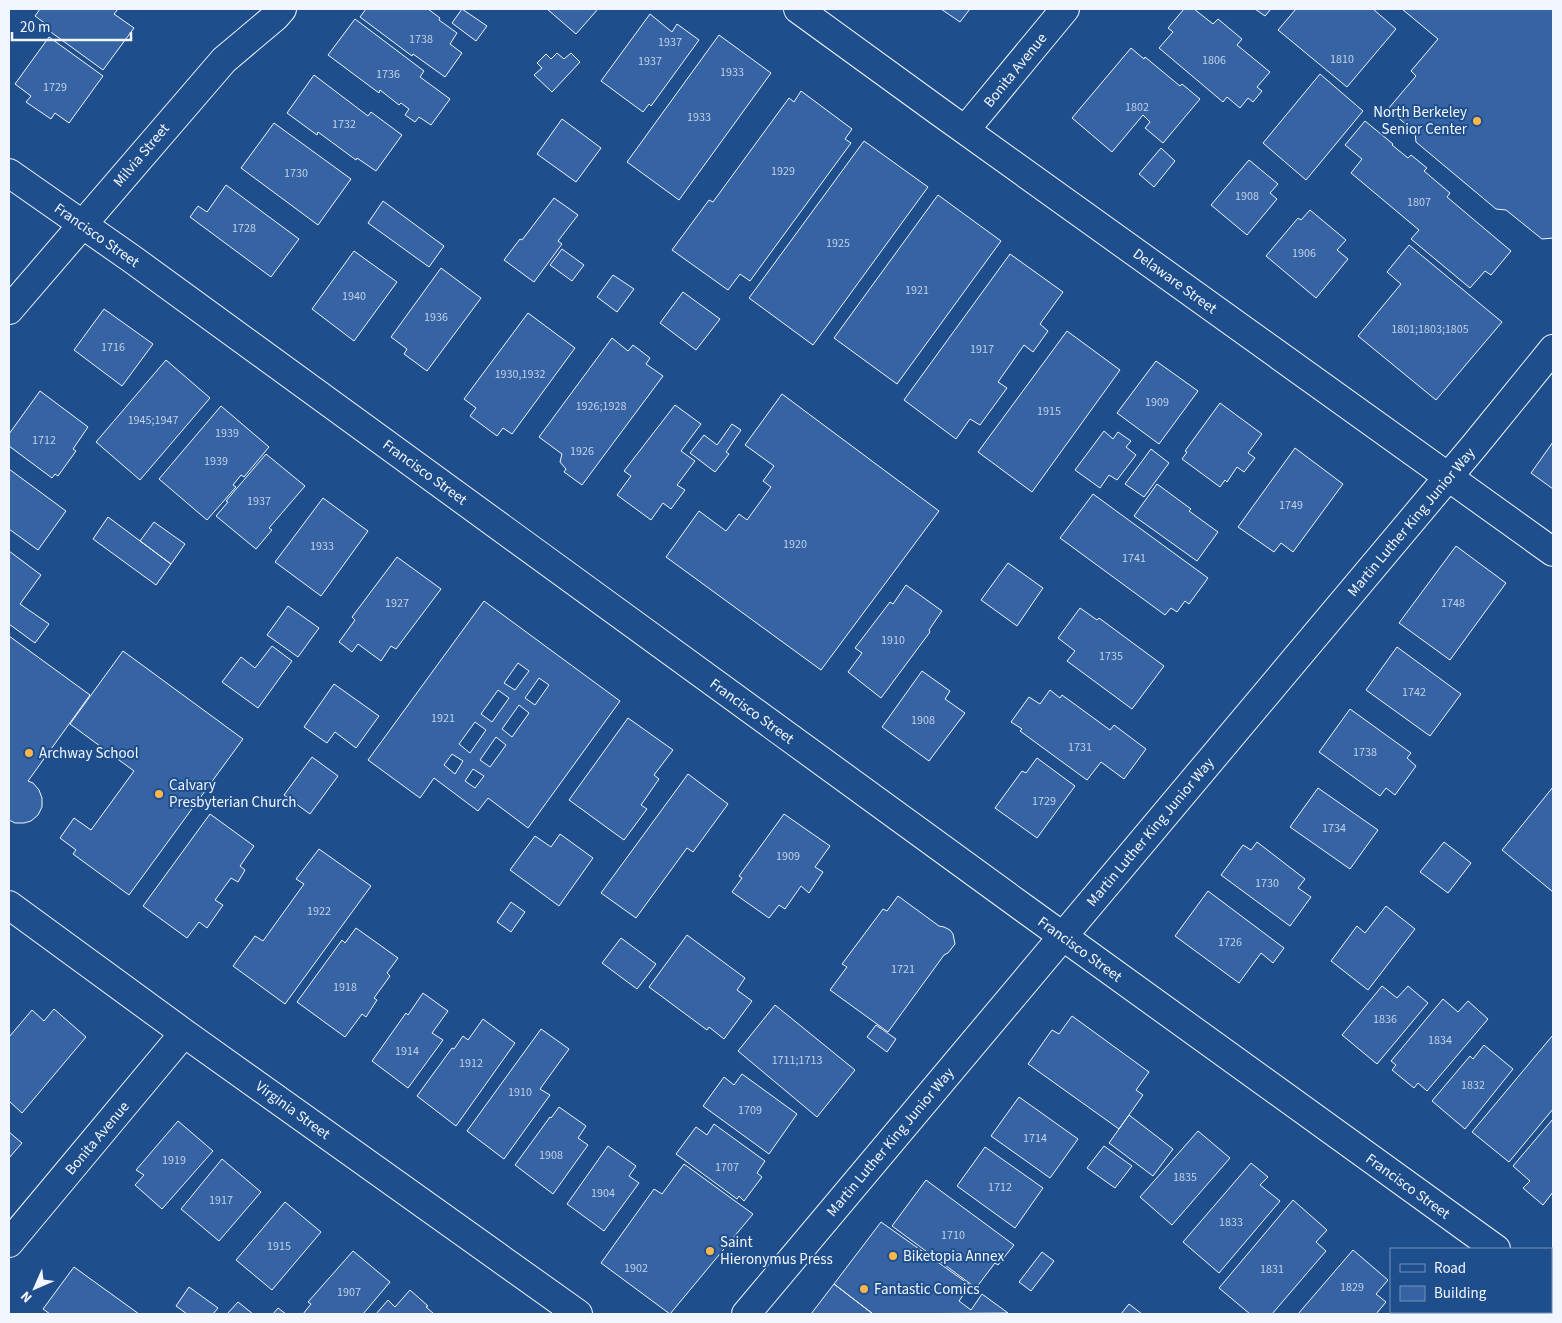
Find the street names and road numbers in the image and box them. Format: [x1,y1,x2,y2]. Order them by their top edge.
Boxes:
street label: Bonita Avenue [979,29,1052,112]
street label: Milvia Street [109,119,174,192]
street label: Francisco Street [50,198,144,273]
street label: Delaware Street [1128,244,1221,319]
street label: Francisco Street [378,435,471,510]
street label: Martin Luther King Junior Way [1343,443,1480,601]
street label: Francisco Street [705,674,798,749]
street label: Martin Luther King Junior Way [1082,753,1219,911]
street label: Francisco Street [1033,912,1126,987]
street label: Martin Luther King Junior Way [822,1063,959,1221]
street label: Virginia Street [251,1076,334,1145]
street label: Bonita Avenue [60,1097,134,1180]
street label: Francisco Street [1361,1149,1454,1224]

